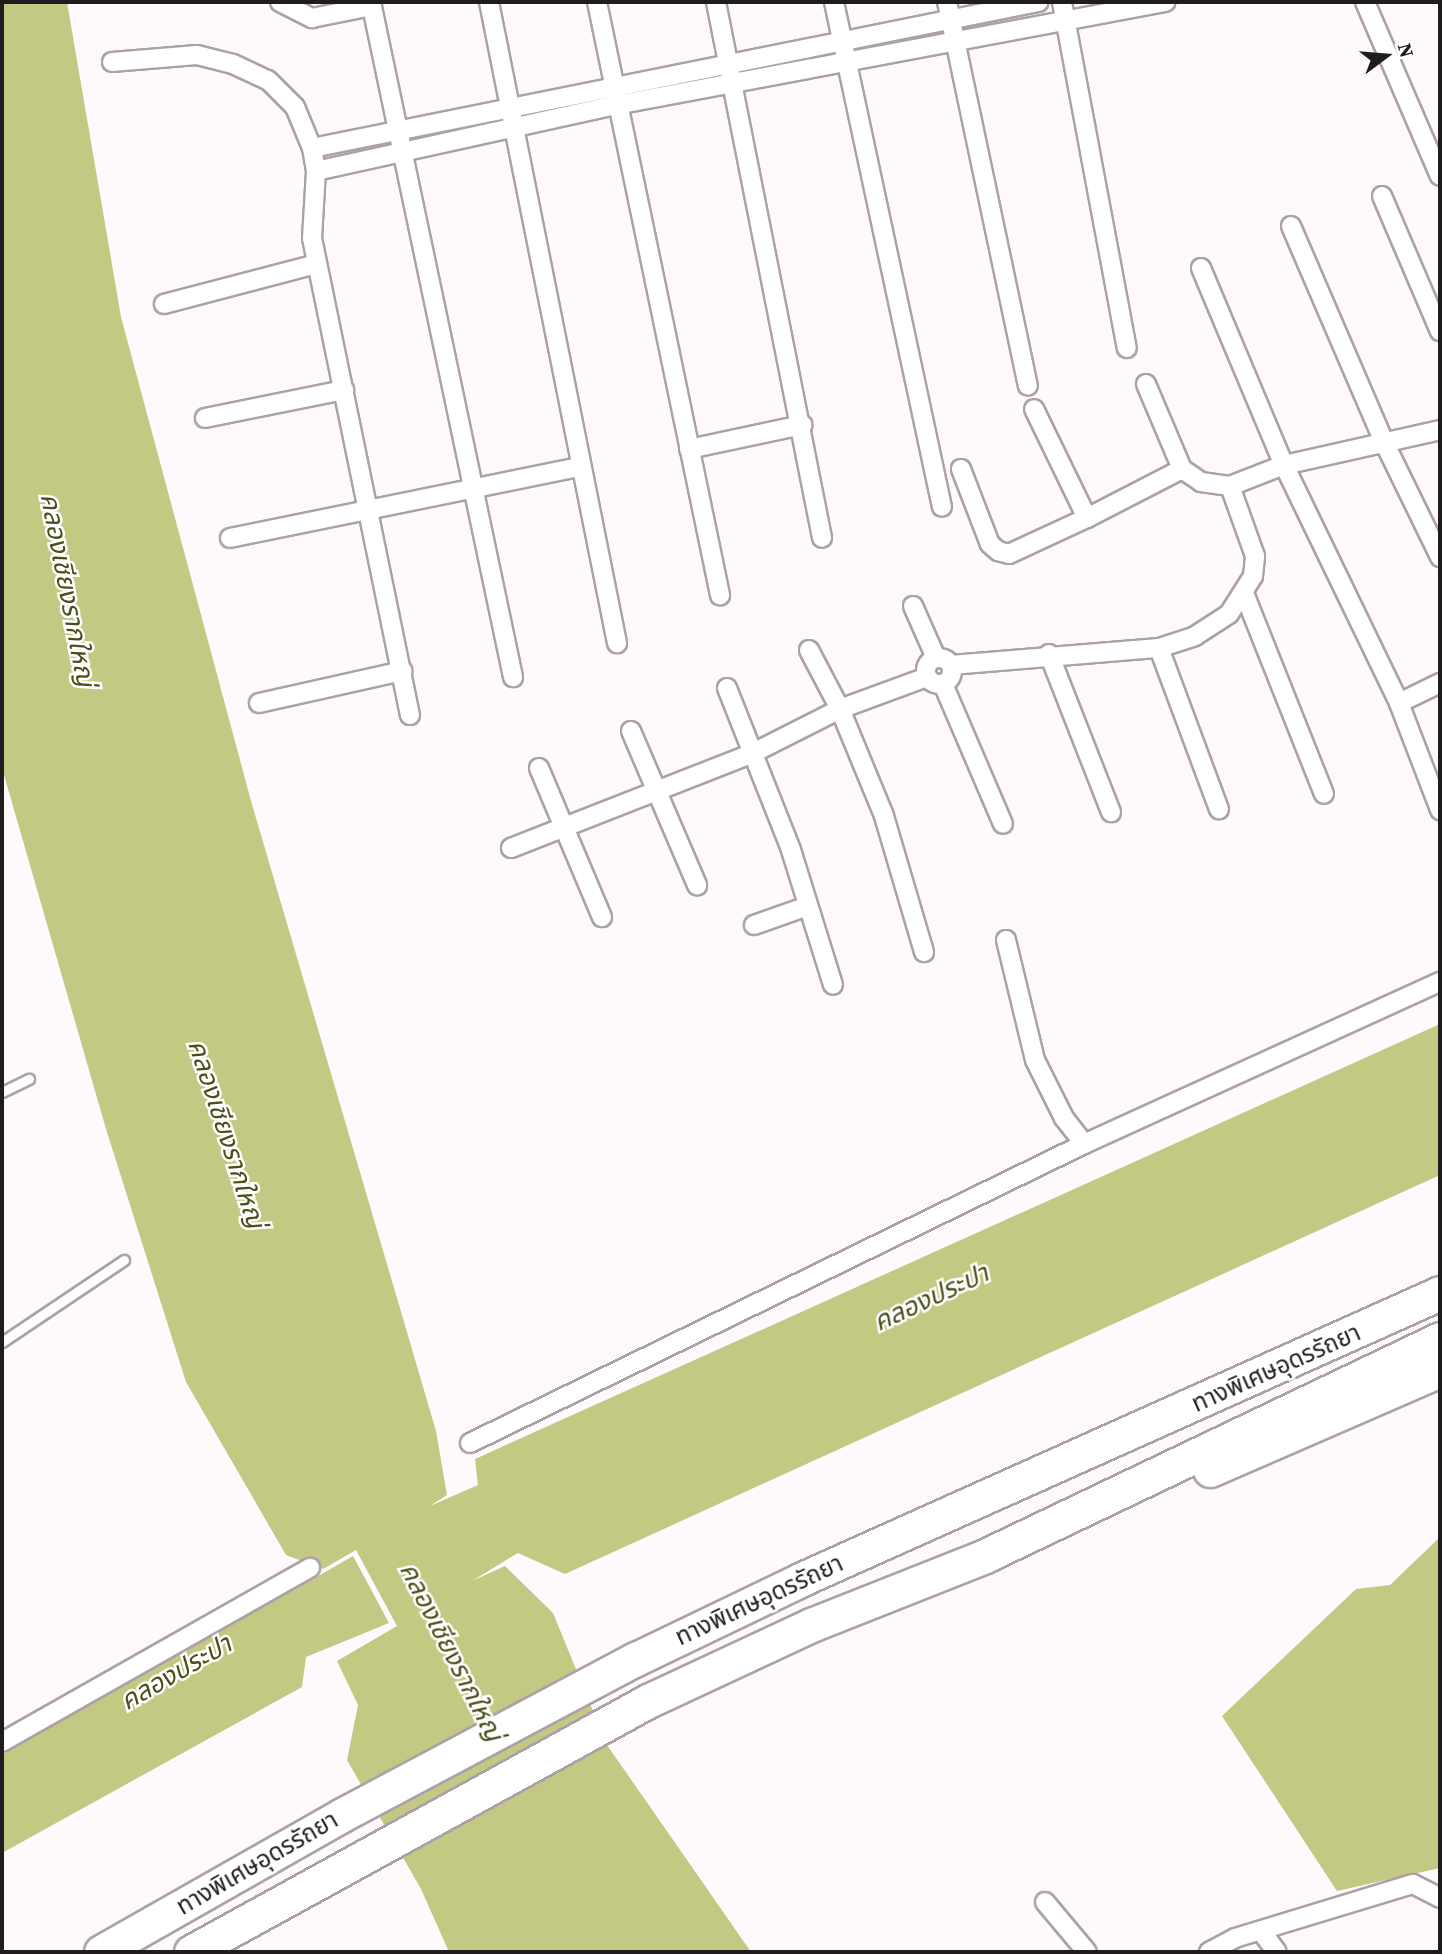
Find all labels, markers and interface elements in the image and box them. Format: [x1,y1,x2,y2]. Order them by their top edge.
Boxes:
north arrow [1351,21,1421,91]
text: N [1392,40,1421,60]
water label: คลองเชียงรากใหญ่ [33,491,101,689]
water label: คลองเชียงรากใหญ่ [181,1036,271,1232]
water label: คลองประปา [869,1258,993,1338]
street label: ทางพิเศษอุดรรัถยา [1187,1318,1365,1418]
street label: ทางพิเศษอุดรรัถยา [671,1549,847,1651]
water label: คลองเชียงรากใหญ่ [393,1558,509,1746]
water label: คลองประปา [115,1629,237,1717]
street label: ทางพิเศษอุดรรัถยา [171,1805,343,1921]

